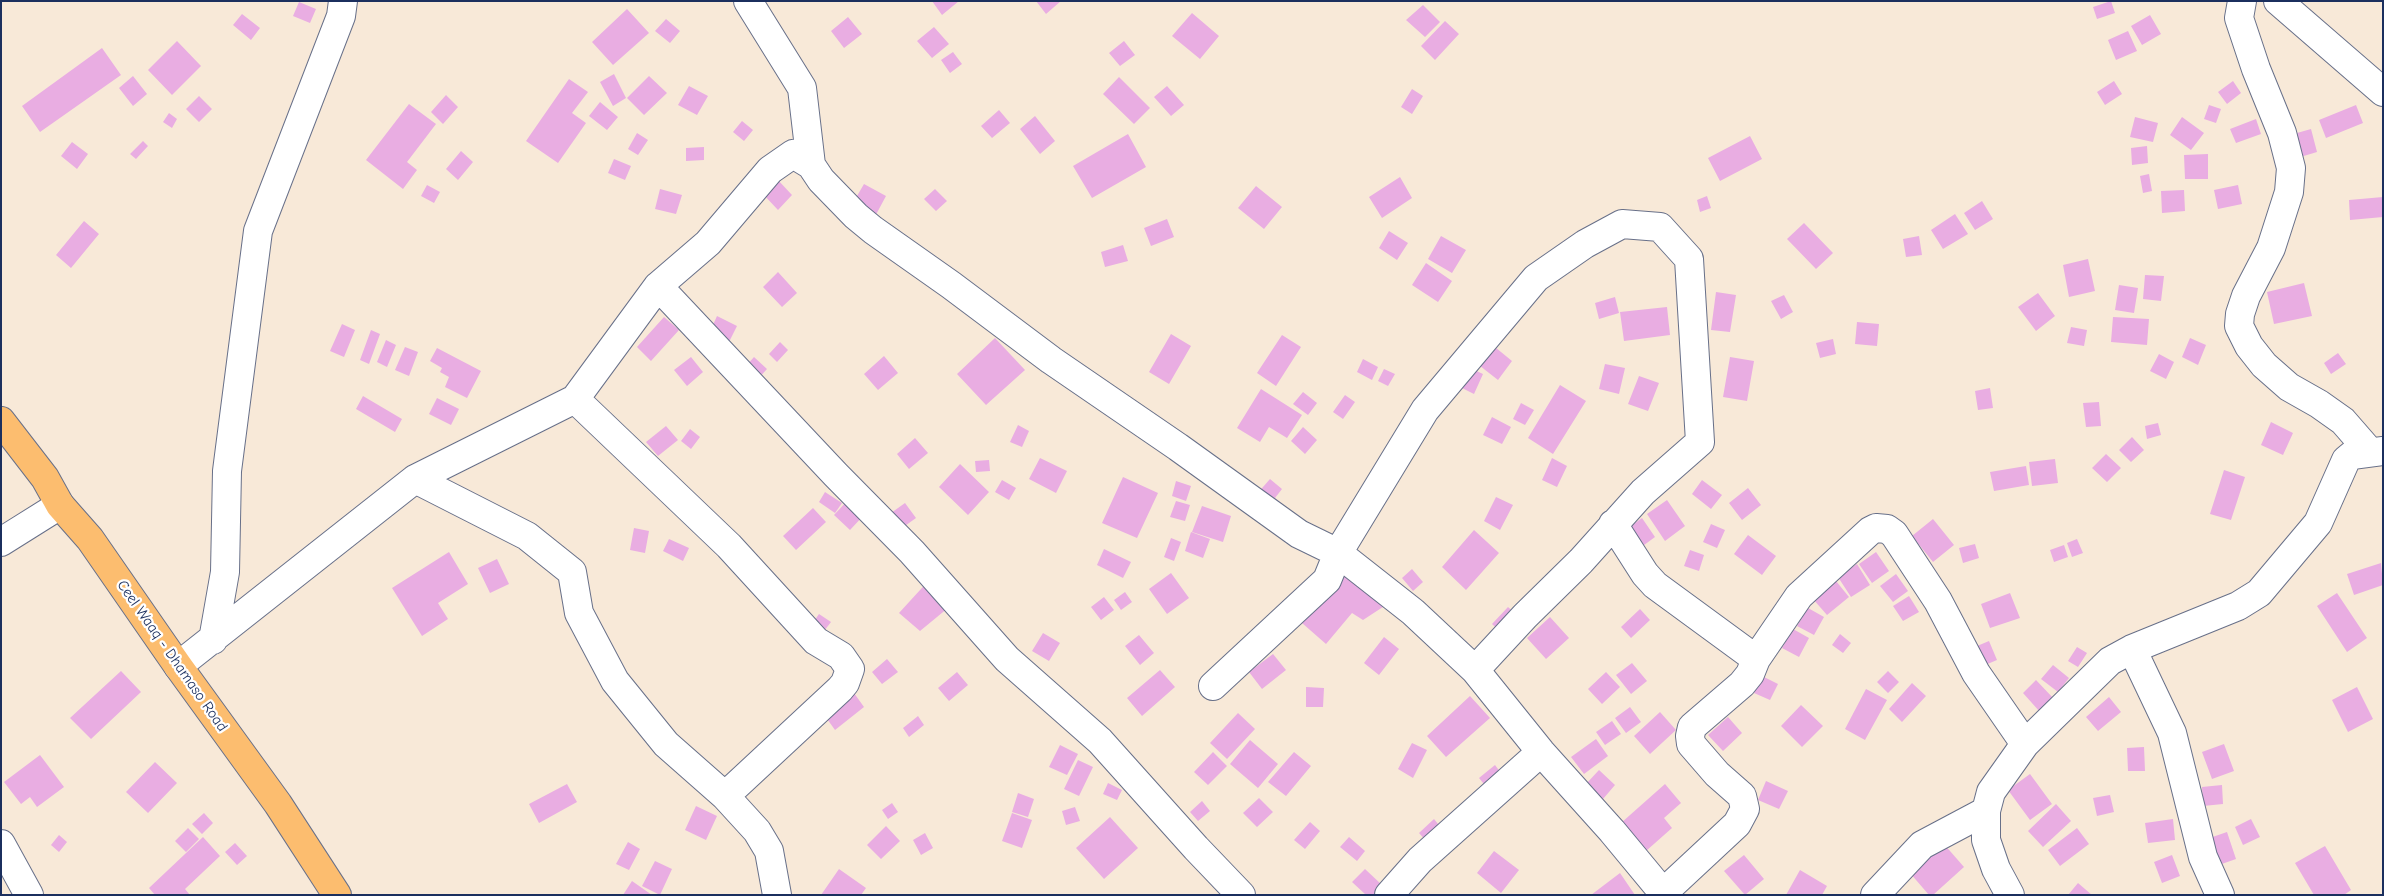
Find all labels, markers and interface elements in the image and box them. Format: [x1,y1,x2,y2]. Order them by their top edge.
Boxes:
street label: Ceel Waaq - Dhamaso Road [113,577,231,735]

